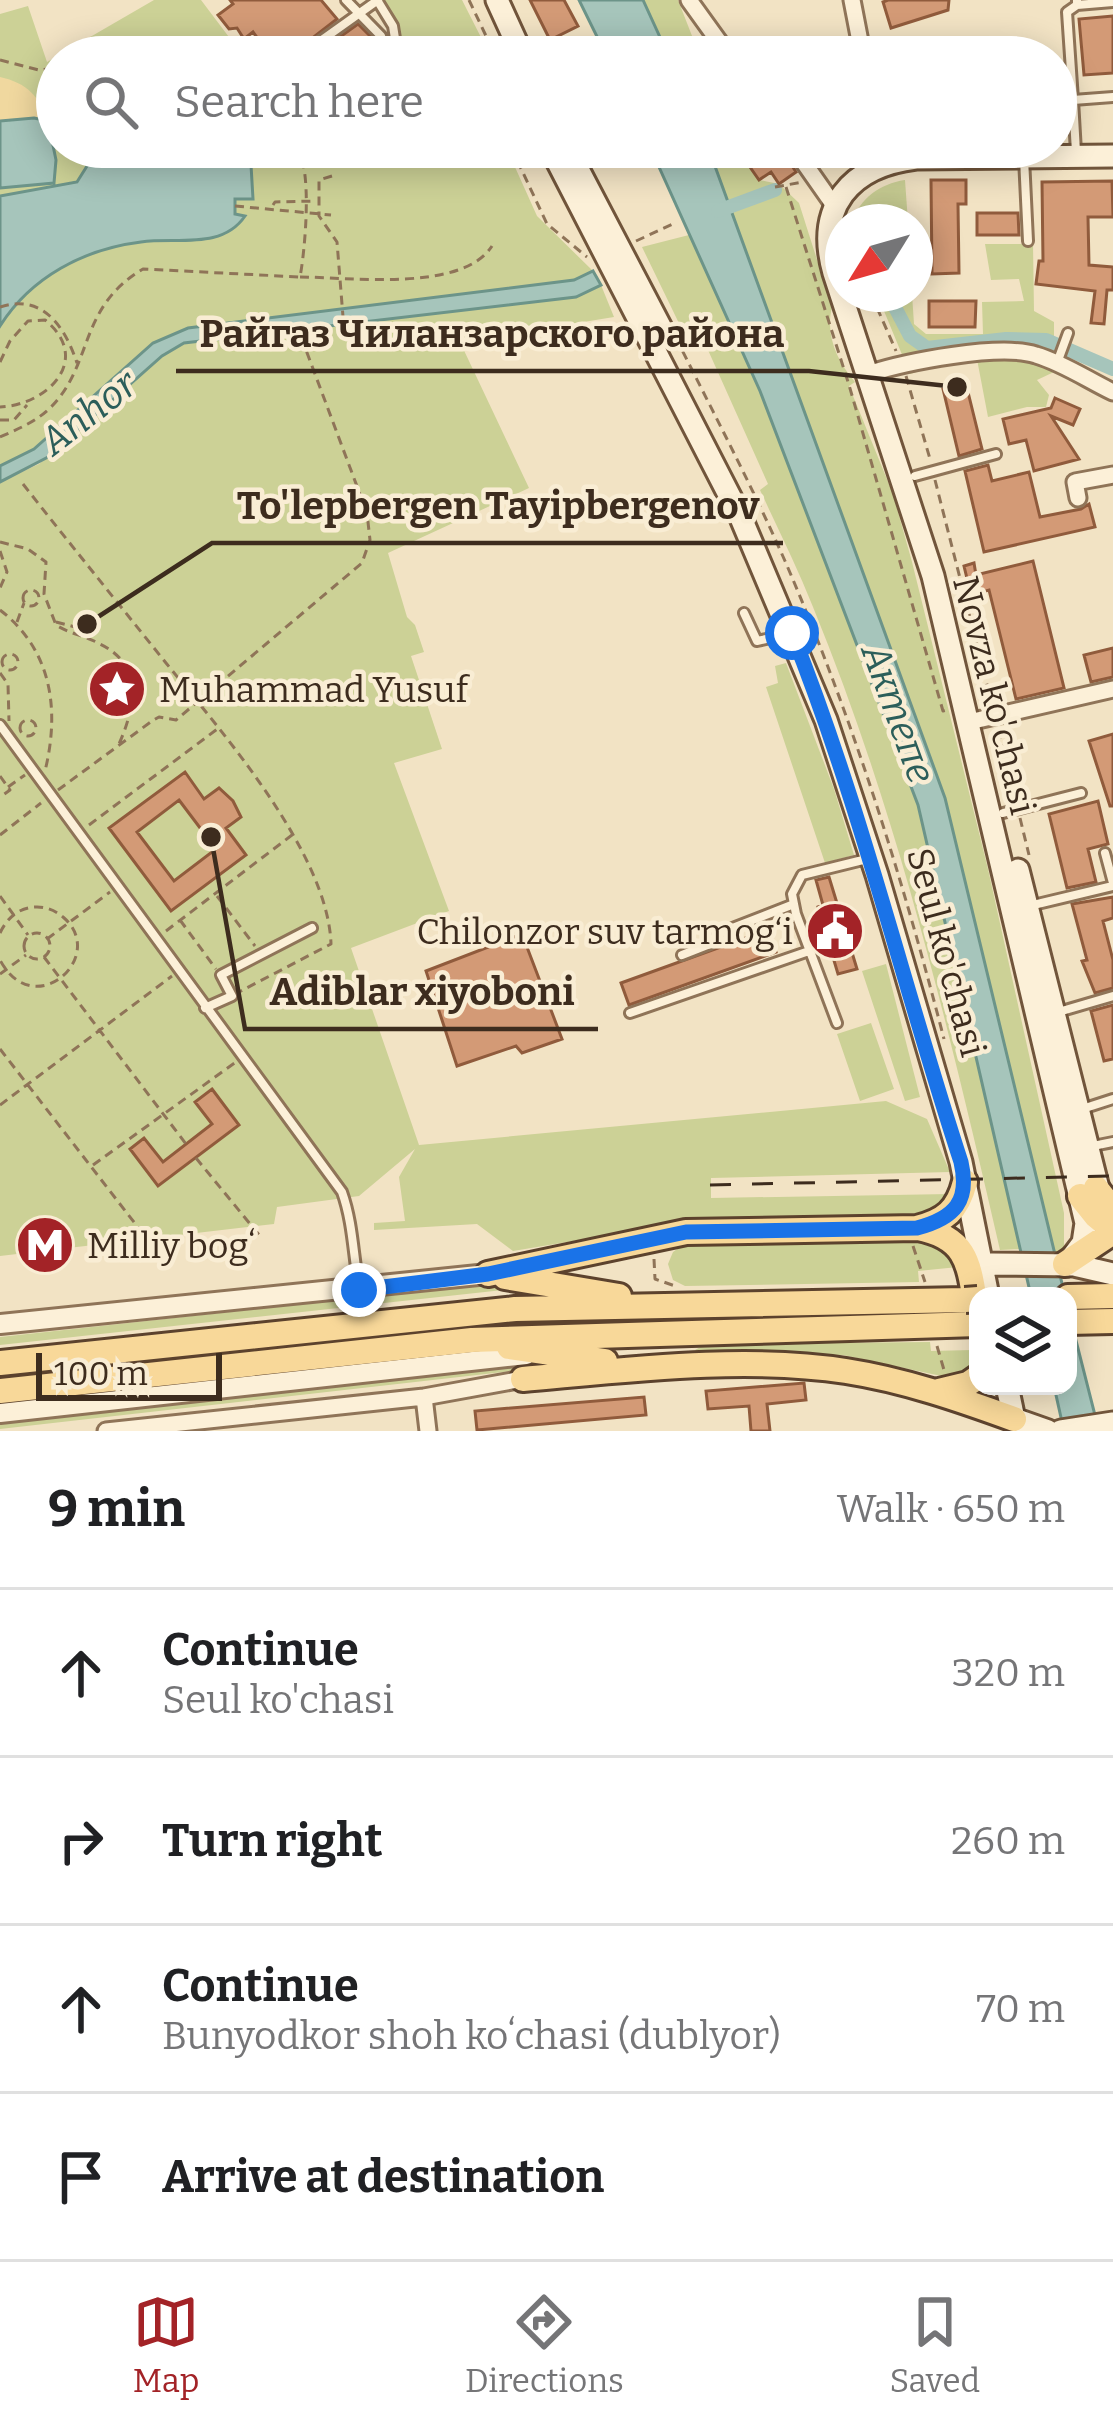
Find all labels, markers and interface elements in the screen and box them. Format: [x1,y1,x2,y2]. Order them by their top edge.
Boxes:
search box [36,36,1077,168]
icon: search [78,69,144,135]
text: Search here [174,75,424,129]
north arrow [825,204,933,312]
callout: Райгаз Чиланзарского района [176,296,809,371]
text: Райгаз Чиланзарского района [200,311,785,357]
water label: Anhor [30,360,148,466]
callout: To'lepbergen Tayipbergenov [212,468,783,543]
text: To'lepbergen Tayipbergenov [237,483,760,529]
street label: Novza ko'chasi [943,571,1045,819]
route start [765,606,819,660]
water label: Актепе [851,635,944,789]
place icon: Muhammad Yusuf [86,658,148,720]
place label: Muhammad Yusuf [159,668,471,712]
street label: Seul ko'chasi [897,843,995,1061]
public building icon: Chilonzor suv tarmog‘i [804,900,866,962]
place label: Chilonzor suv tarmog‘i [417,910,793,954]
callout: Adiblar xiyoboni [245,954,598,1029]
text: Adiblar xiyoboni [269,969,575,1015]
metro station icon: Milliy bogʻ [14,1214,76,1276]
place label: Milliy bogʻ [87,1224,255,1268]
route end [332,1263,386,1317]
map controls [969,1287,1077,1395]
button: layers [969,1287,1077,1395]
scale bar [36,1347,222,1400]
text: 100 m [54,1354,148,1394]
text: 9 min [48,1478,185,1540]
text: Walk · 650 m [837,1486,1065,1532]
text: Continue [162,1623,359,1677]
icon: ahead [48,1640,114,1706]
text: 320 m [952,1650,1065,1696]
text: Seul ko'chasi [162,1677,394,1723]
icon: right [48,1808,114,1874]
text: Turn right [162,1814,382,1868]
text: 260 m [951,1818,1065,1864]
text: Continue [162,1959,359,2013]
icon: ahead [48,1976,114,2042]
text: 70 m [976,1986,1065,2032]
text: Bunyodkor shoh koʻchasi (dublyor) [162,2013,781,2059]
icon: arrive [48,2144,114,2210]
text: Arrive at destination [162,2150,604,2204]
tab: Map [133,2289,199,2401]
tab: Directions [465,2289,624,2401]
tab: Saved [890,2289,980,2401]

